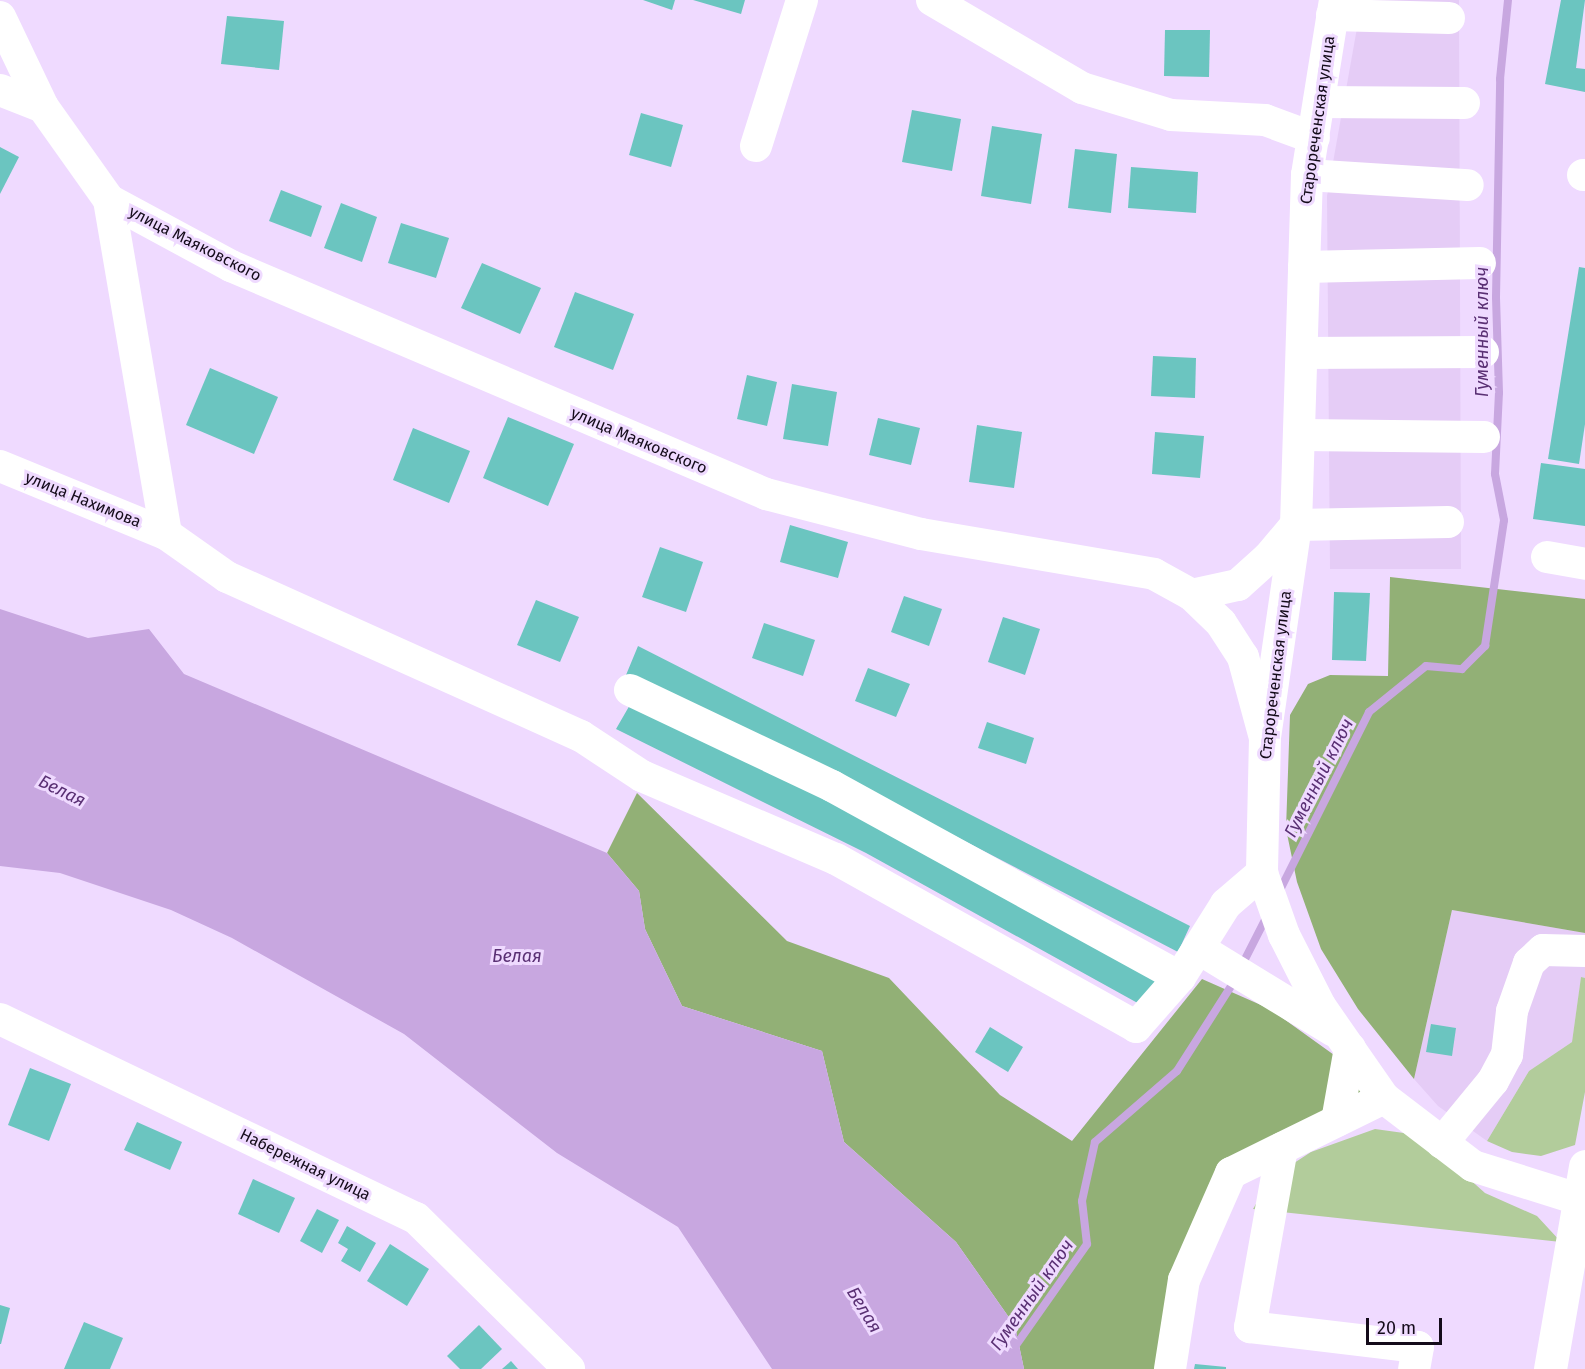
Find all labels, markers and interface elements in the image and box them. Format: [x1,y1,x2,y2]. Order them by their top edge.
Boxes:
street label: Старореченская улица [1297,35,1339,205]
street label: улица Маяковского [126,202,264,286]
water label: Гуменный ключ [1471,267,1493,397]
street label: улица Маяковского [568,404,710,478]
street label: улица Нахимова [22,468,144,532]
street label: Старореченская улица [1256,590,1296,760]
water label: Гуменный ключ [1280,715,1358,841]
water label: Белая [35,770,89,812]
water label: Белая [492,945,542,967]
street label: Набережная улица [237,1125,373,1205]
water label: Гуменный ключ [986,1235,1078,1355]
water label: Белая [842,1283,886,1337]
scale bar [1369,1306,1446,1344]
text: 20 m [1377,1317,1416,1339]

